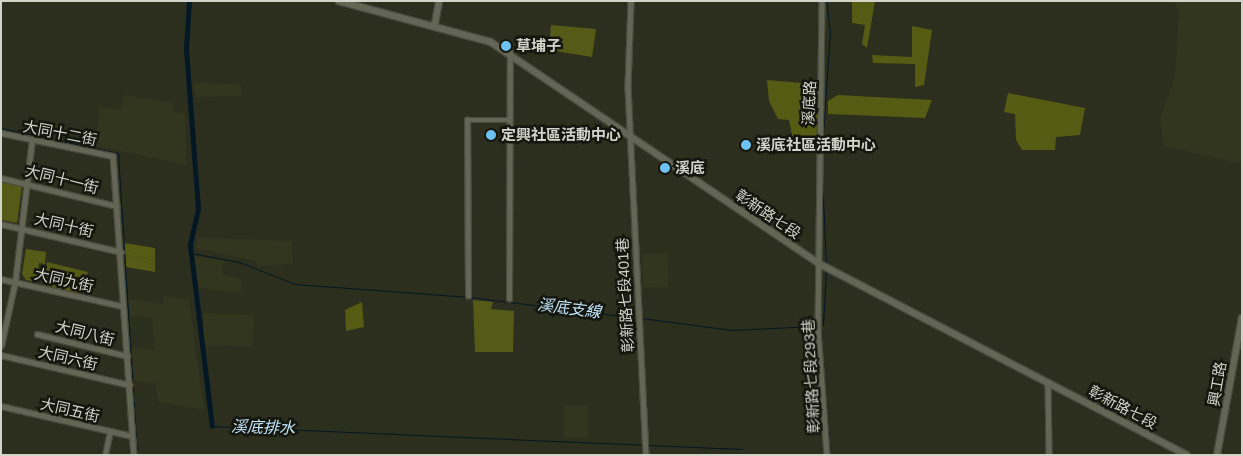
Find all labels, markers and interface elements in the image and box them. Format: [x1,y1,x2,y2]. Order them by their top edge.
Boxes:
place label: 草埔子 [516,37,561,55]
marker: 草埔子 [500,40,512,52]
street label: 溪底路 [799,80,819,126]
street label: 大同十二街 [21,117,99,149]
place label: 定興社區活動中心 [501,126,621,144]
marker: 定興社區活動中心 [485,129,497,141]
place label: 溪底社區活動中心 [756,136,876,154]
marker: 溪底社區活動中心 [740,139,752,151]
place label: 溪底 [675,159,705,177]
street label: 大同十一街 [23,161,101,197]
marker: 溪底 [659,162,671,174]
street label: 彰新路七段 [732,186,804,242]
street label: 大同十街 [33,209,95,241]
street label: 彰新路七段401巷 [613,237,637,353]
street label: 大同九街 [33,264,95,296]
water label: 溪底支線 [536,296,602,322]
street label: 大同八街 [54,317,116,349]
street label: 彰新路七段293巷 [799,318,823,434]
street label: 大同六街 [37,342,99,374]
street label: 興工路 [1204,360,1230,408]
street label: 彰新路七段 [1086,381,1160,433]
street label: 大同五街 [39,394,101,426]
water label: 溪底排水 [231,417,295,439]

